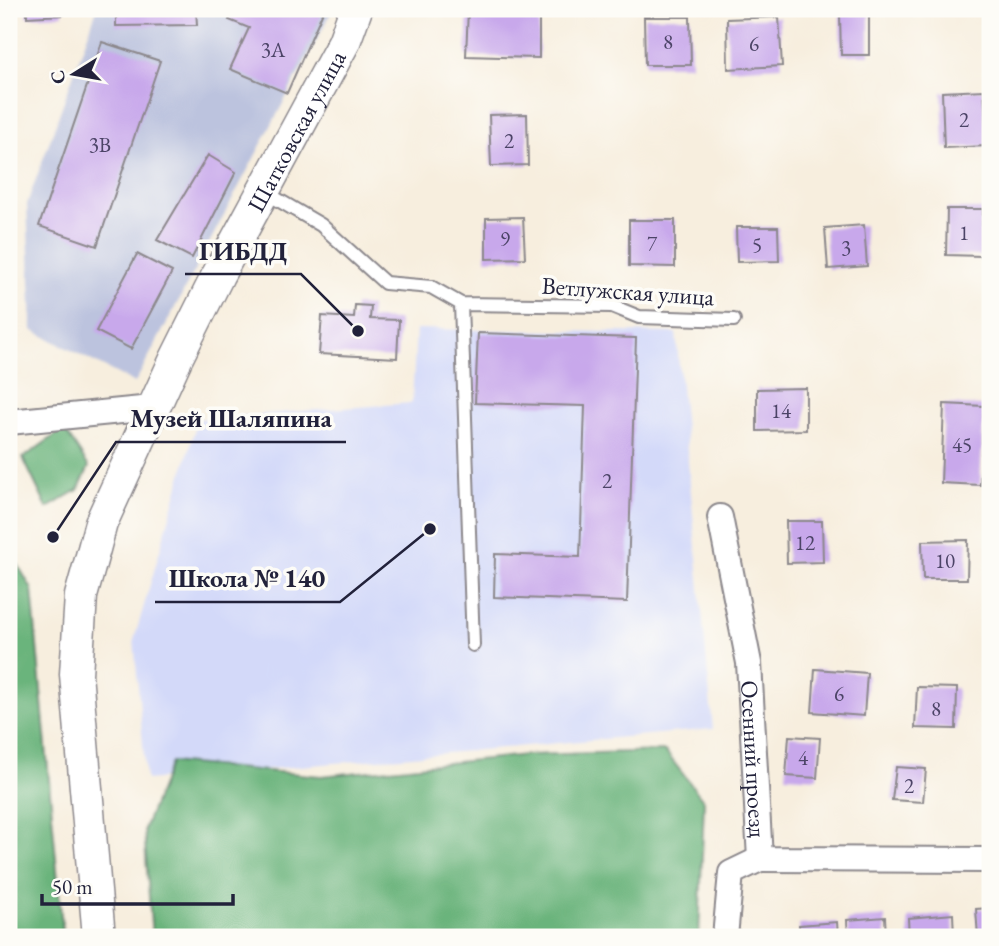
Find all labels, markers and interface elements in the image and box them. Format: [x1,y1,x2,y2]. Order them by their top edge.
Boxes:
house number: 8 [663,28,673,55]
house number: 6 [749,30,759,57]
house number: 3А [261,36,286,63]
north arrow [38,38,108,108]
street label: Шатковская улица [240,44,352,217]
text: С [44,68,71,86]
house number: 2 [959,106,969,133]
house number: 2 [504,127,514,154]
house number: 3В [89,131,111,158]
house number: 1 [959,219,969,246]
house number: 9 [500,225,510,252]
callout: ГИБДД [185,227,301,274]
house number: 7 [647,230,658,257]
house number: 5 [752,231,762,258]
text: ГИБДД [199,234,287,268]
house number: 3 [841,234,851,261]
street label: Ветлужская улица [541,270,716,313]
callout: Музей Шаляпина [116,395,346,442]
house number: 14 [771,397,792,424]
text: Музей Шаляпина [130,401,333,435]
house number: 45 [952,431,972,458]
house number: 2 [602,467,612,494]
house number: 12 [795,529,815,556]
house number: 10 [935,547,955,574]
callout: Школа № 140 [155,555,340,602]
text: Школа № 140 [169,561,325,595]
street label: Осенний проезд [734,679,774,839]
house number: 6 [834,680,844,707]
house number: 8 [931,695,941,722]
house number: 4 [798,744,809,771]
house number: 2 [904,772,914,799]
scale bar [42,862,233,906]
text: 50 m [52,873,93,900]

